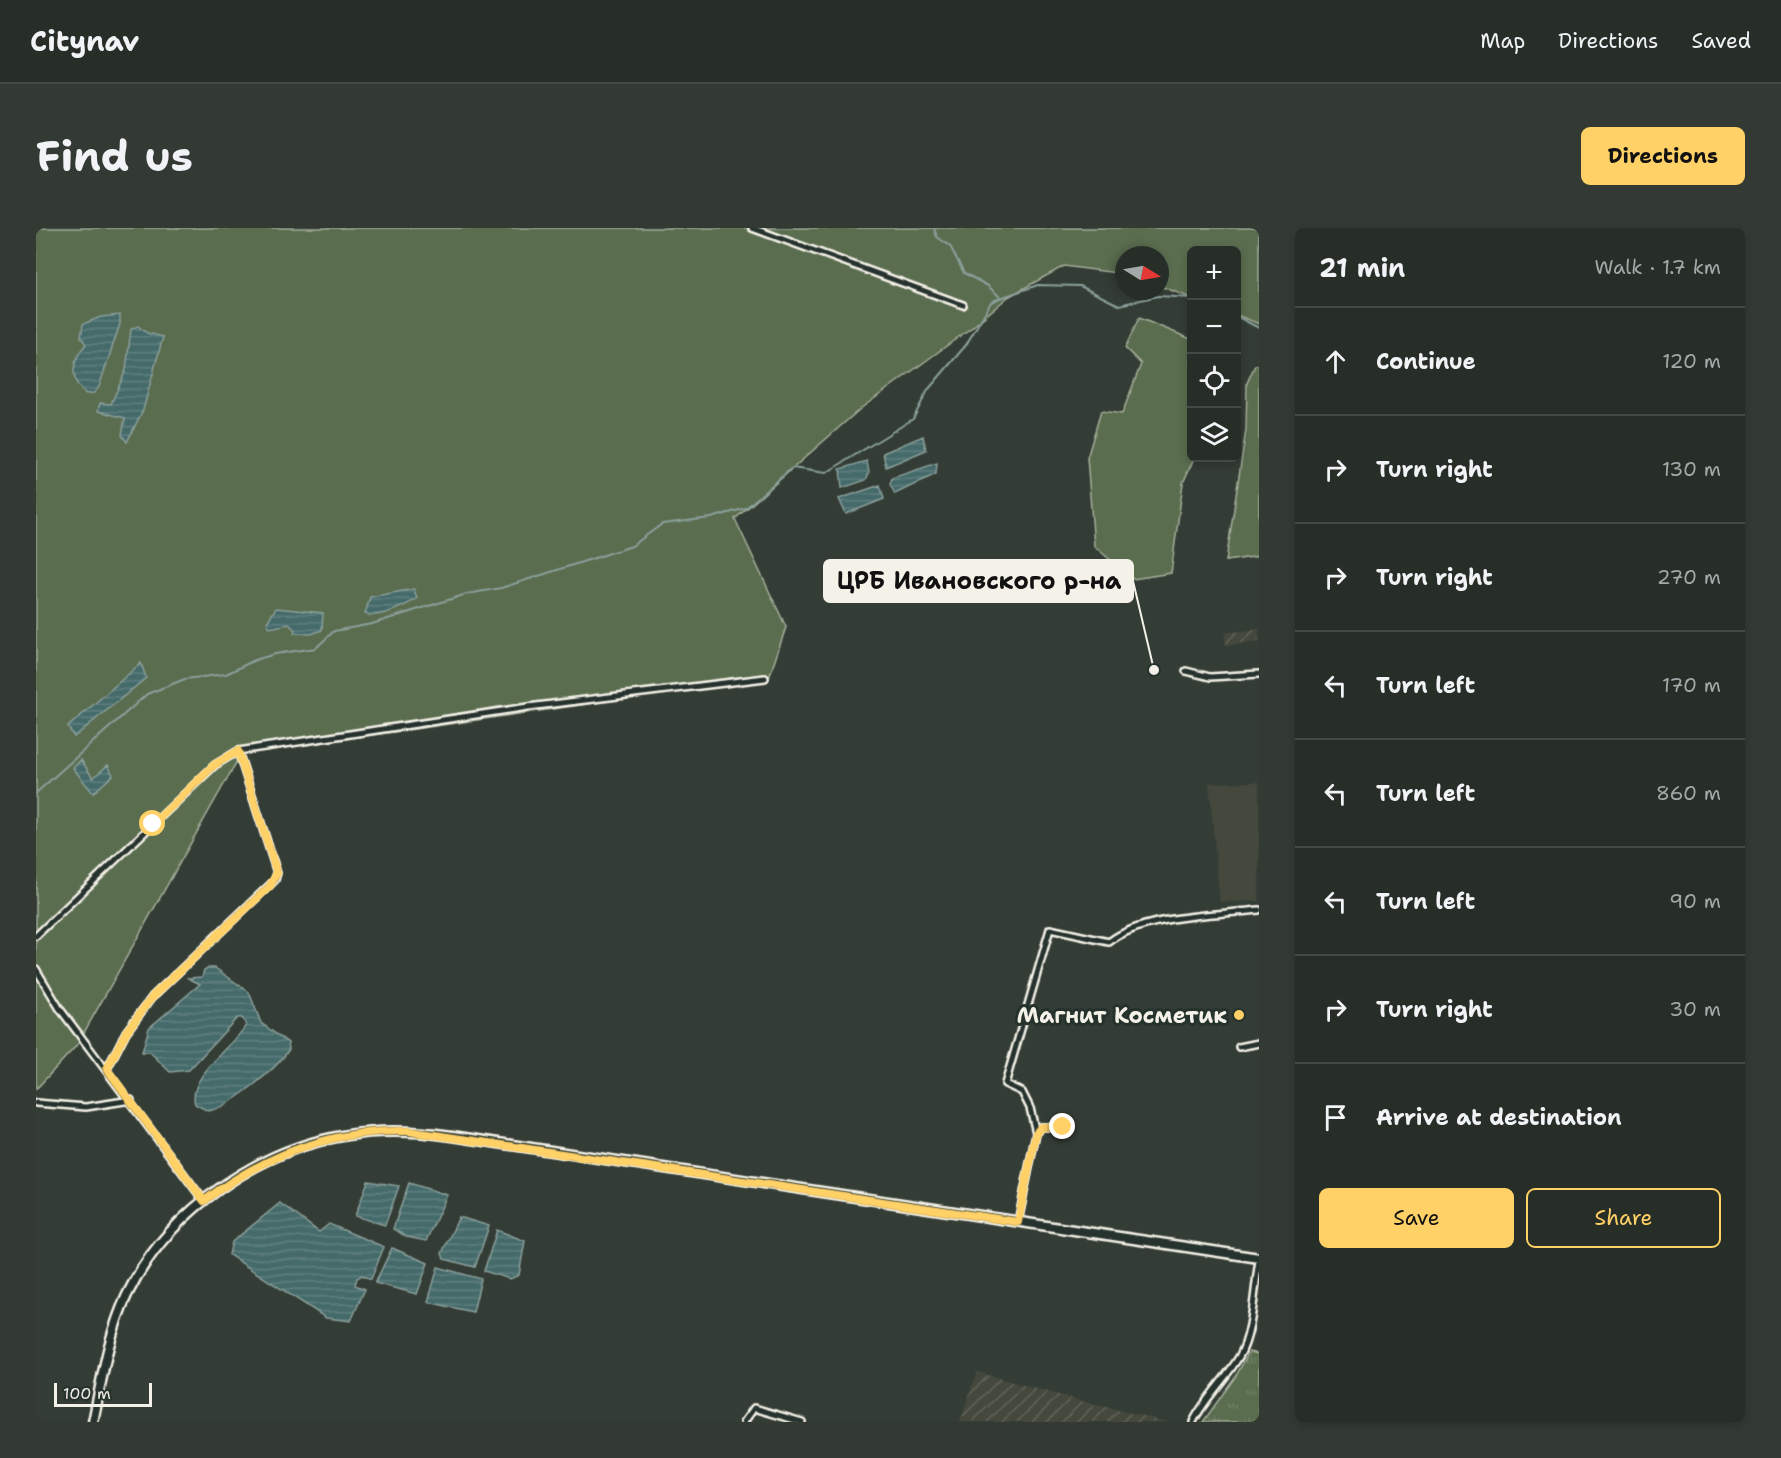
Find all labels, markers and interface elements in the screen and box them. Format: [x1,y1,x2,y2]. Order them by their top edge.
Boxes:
text: Citynav [30,22,139,60]
text: Map [1480,27,1525,55]
text: Directions [1558,27,1658,55]
text: Saved [1691,27,1751,55]
button: Directions [1581,127,1745,185]
text: Find us [36,128,193,184]
north arrow [1115,246,1169,300]
map controls [1187,246,1241,462]
button: + [1187,246,1241,300]
text: 21 min [1319,250,1405,285]
text: Walk · 1.7 km [1595,254,1721,280]
button: − [1187,300,1241,354]
icon: ahead [1319,345,1352,378]
text: Continue [1376,347,1476,376]
text: 120 m [1662,348,1721,374]
button: locate [1187,354,1241,408]
button: layers [1187,408,1241,462]
icon: right [1319,453,1352,486]
text: Turn right [1376,455,1493,484]
text: 130 m [1662,456,1721,482]
callout: ЦРБ Ивановского р-на [824,560,1133,602]
icon: right [1319,561,1352,594]
text: Turn right [1376,563,1493,592]
text: 270 m [1657,564,1721,590]
text: ЦРБ Ивановского р-на [837,565,1122,597]
icon: left [1319,669,1352,702]
text: Turn left [1376,671,1475,700]
text: 170 m [1662,672,1721,698]
icon: left [1319,777,1352,810]
text: Turn left [1376,779,1475,808]
text: 860 m [1656,780,1721,806]
route start [139,810,165,836]
icon: left [1319,885,1352,918]
text: Turn left [1376,887,1475,916]
text: 90 m [1669,888,1721,914]
icon: right [1319,993,1352,1026]
text: Turn right [1376,995,1493,1024]
text: 30 m [1669,996,1721,1022]
place label: Магнит Косметик [1016,1001,1227,1030]
marker: Магнит Косметик [1232,1008,1246,1022]
icon: arrive [1319,1101,1352,1134]
text: Arrive at destination [1376,1103,1622,1132]
route end [1049,1113,1075,1139]
button: Save [1319,1188,1514,1248]
button: Share [1526,1188,1721,1248]
scale bar [54,1380,152,1408]
text: 100 m [63,1383,111,1404]

